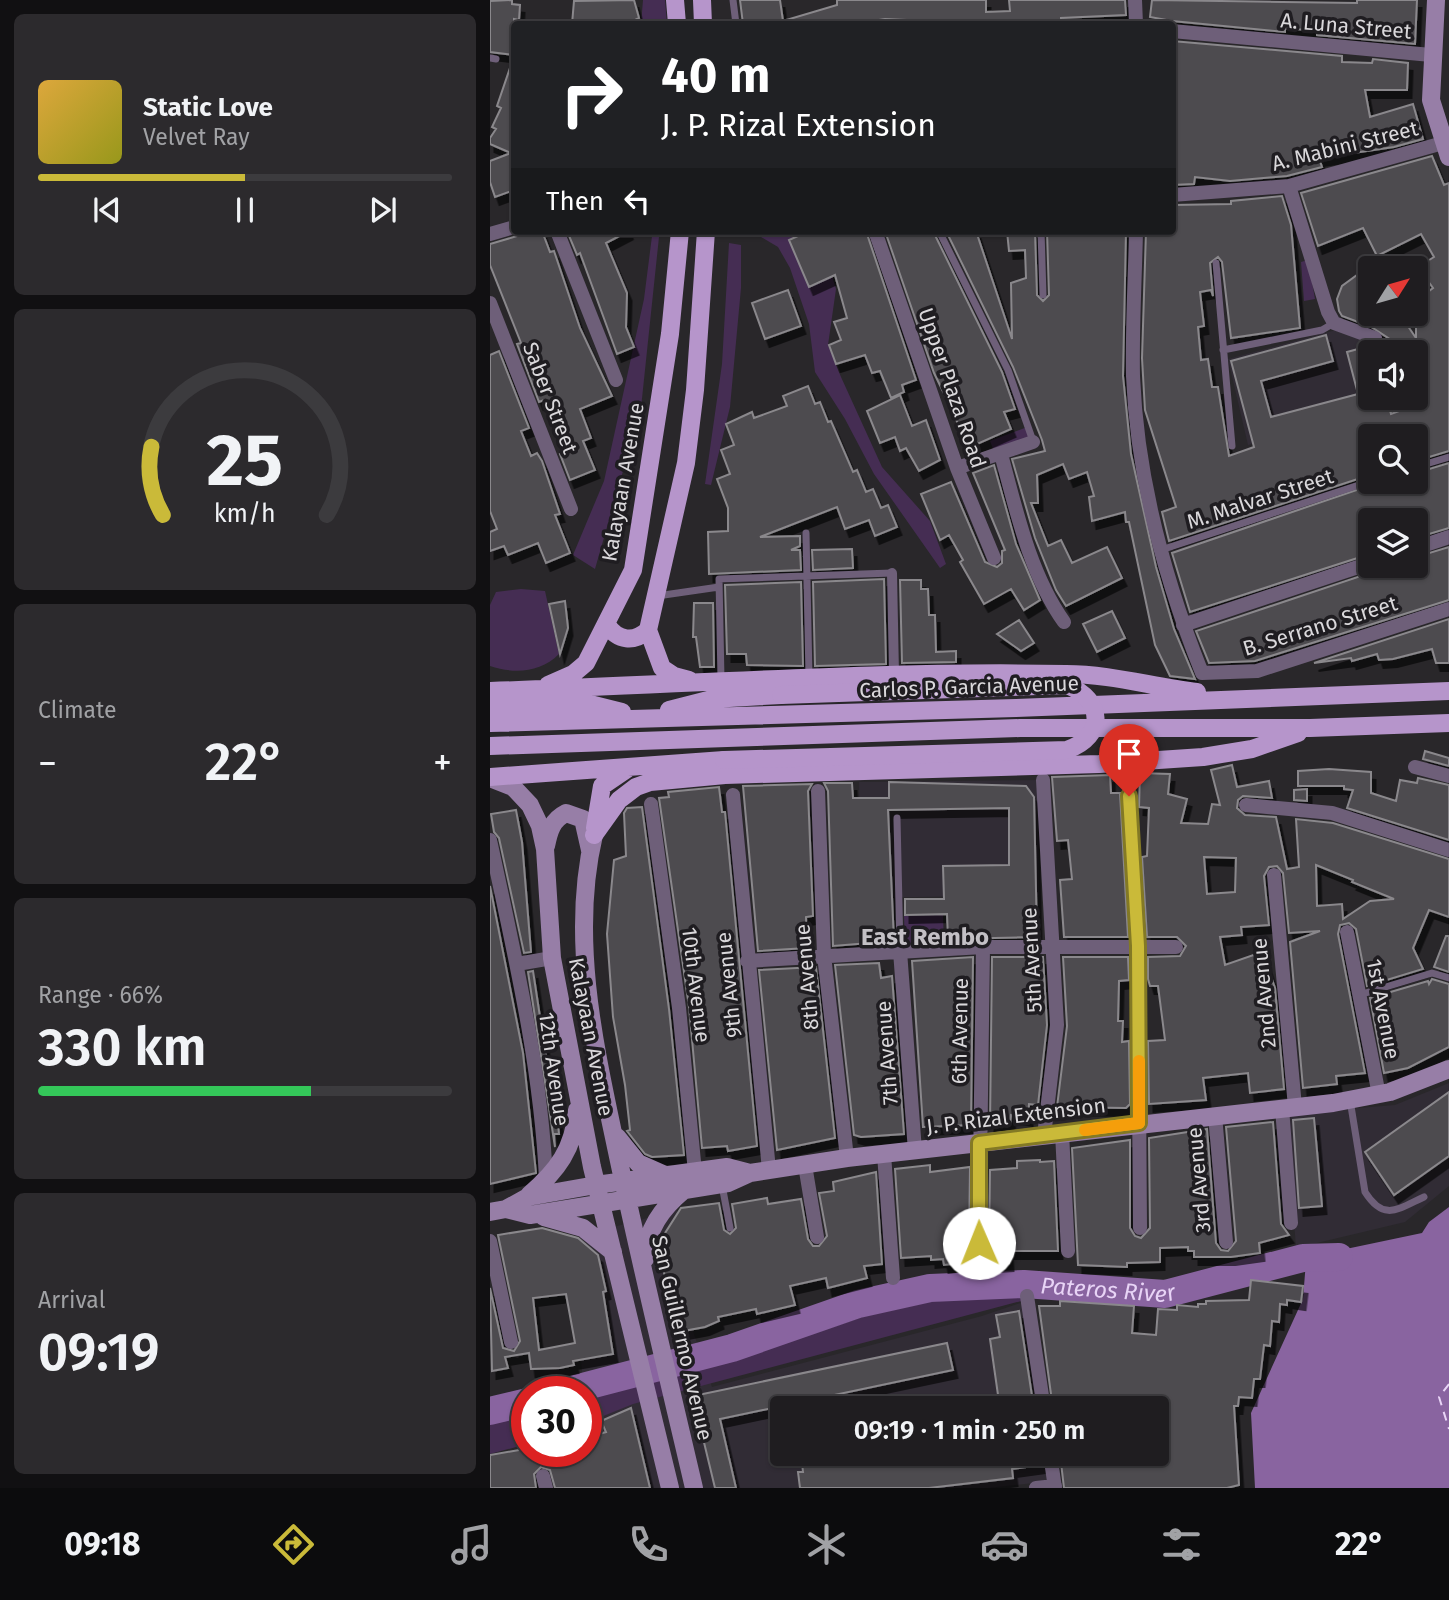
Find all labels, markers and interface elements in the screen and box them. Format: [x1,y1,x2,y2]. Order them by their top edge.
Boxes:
street label: A. Luna Street [1279,7,1413,45]
text: 40 m [661,46,770,105]
icon: right [546,49,637,140]
text: Static Love [143,92,273,123]
text: J. P. Rizal Extension [661,106,936,144]
street label: A. Mabini Street [1269,115,1421,177]
text: Velvet Ray [143,123,250,151]
icon: left [618,182,656,220]
text: Then [546,186,604,217]
icon: previous [88,191,126,229]
icon: pause [226,191,264,229]
icon: next [364,191,402,229]
north arrow [1358,256,1428,326]
map controls [1358,256,1428,578]
street label: Upper Plaza Road [912,304,992,472]
street label: Saber Street [517,339,583,458]
button: sound [1358,340,1428,410]
street label: Kalayaan Avenue [596,401,650,563]
text: 25 [207,418,283,505]
button: search [1358,424,1428,494]
street label: M. Malvar Street [1183,463,1337,535]
text: km/h [214,499,276,529]
button: layers [1358,508,1428,578]
street label: B. Serrano Street [1240,590,1401,662]
street label: Carlos P. Garcia Avenue [859,670,1079,704]
text: Climate [38,696,117,724]
pin [1099,724,1159,796]
text: 22° [205,731,285,794]
icon: arrive [1110,735,1148,773]
text: − [38,740,57,786]
text: + [433,740,452,786]
street label: 5th Avenue [1016,907,1048,1013]
street label: 8th Avenue [789,923,825,1031]
district label: East Rembo [861,923,989,951]
street label: 10th Avenue [676,926,716,1044]
street label: 9th Avenue [711,931,747,1039]
street label: 2nd Avenue [1246,937,1282,1049]
street label: Kalayaan Avenue [563,956,619,1118]
street label: 1st Avenue [1361,957,1405,1061]
street label: 6th Avenue [946,978,974,1084]
text: Range · 66% [38,981,163,1009]
street label: 7th Avenue [870,1000,904,1106]
street label: 12th Avenue [533,1010,575,1128]
text: 330 km [38,1016,207,1079]
street label: J. P. Rizal Extension [925,1092,1107,1140]
street label: 3rd Avenue [1181,1126,1217,1234]
position arrow [942,1206,1016,1280]
street label: San Guillermo Avenue [646,1233,718,1443]
water label: Pateros River [1040,1271,1180,1308]
text: Arrival [38,1286,105,1314]
text: 09:19 [38,1321,159,1384]
speed limit sign: 30 [511,1376,602,1467]
text: 09:19 · 1 min · 250 m [854,1415,1085,1446]
icon: directions [269,1520,318,1569]
icon: music [447,1520,496,1569]
icon: phone [624,1520,673,1569]
icon: climate [802,1520,851,1569]
icon: car [980,1520,1029,1569]
icon: filters [1157,1520,1206,1569]
text: 09:18 [64,1525,141,1563]
text: 22° [1335,1525,1385,1563]

